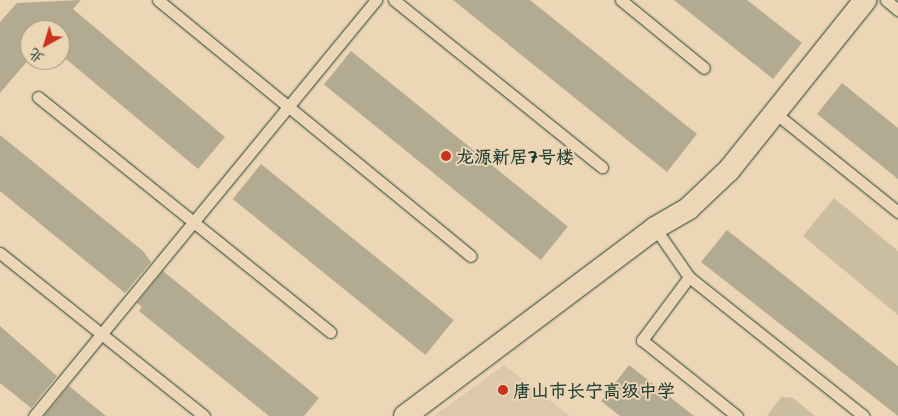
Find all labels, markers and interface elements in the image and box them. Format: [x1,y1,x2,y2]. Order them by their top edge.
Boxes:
north arrow [20,20,70,70]
text: 北 [24,44,47,68]
place label: 龙源新居7号楼 [456,145,574,167]
marker: 龙源新居7号楼 [440,150,452,162]
place label: 唐山市长宁高级中学 [513,379,675,401]
marker: 唐山市长宁高级中学 [497,384,509,396]

